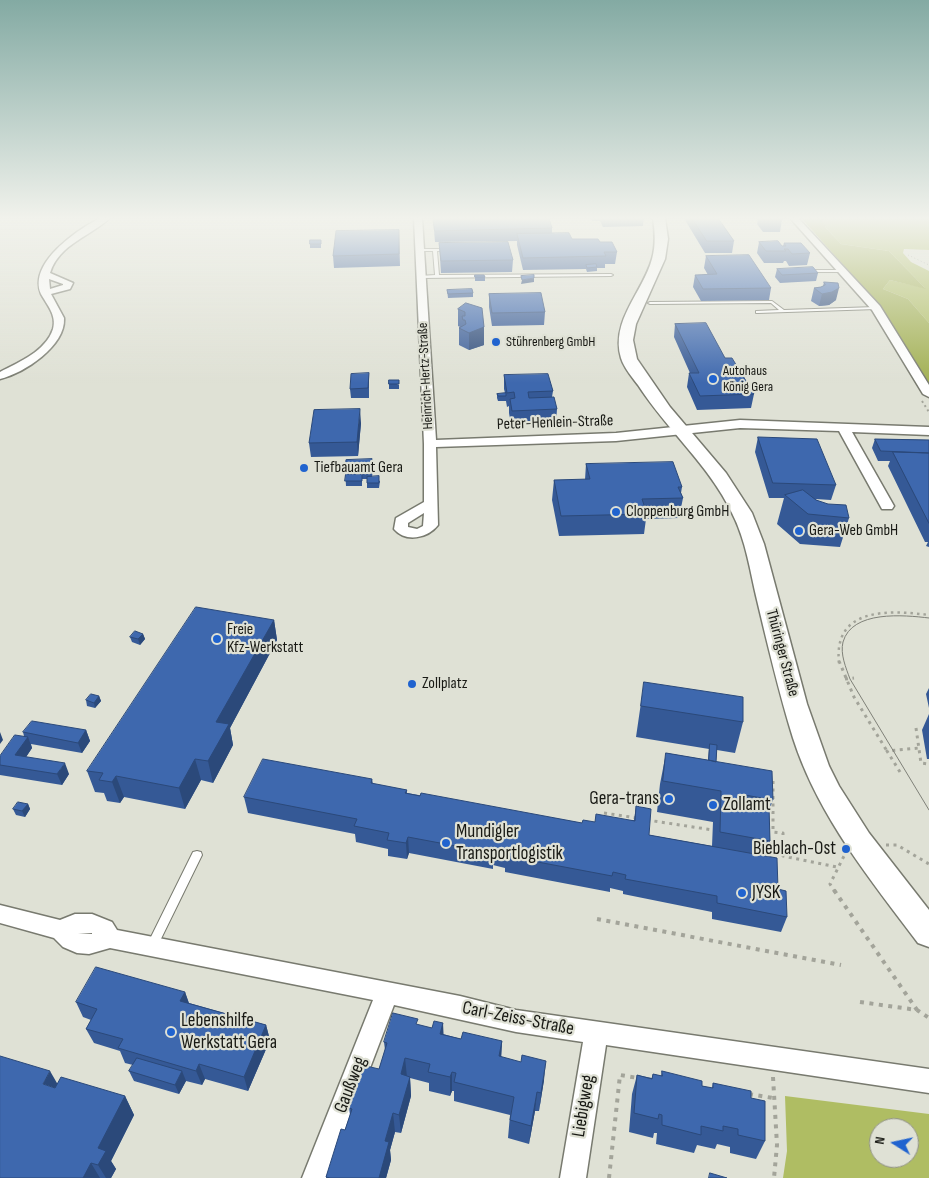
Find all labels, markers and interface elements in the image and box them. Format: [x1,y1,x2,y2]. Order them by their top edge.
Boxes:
street label: Heinrich-Hertz-Straße [415,322,437,430]
place label: Stührenberg GmbH [506,334,595,350]
marker: Stührenberg GmbH [490,336,502,348]
place label: Autohaus König Gera [723,363,773,396]
marker: Autohaus König Gera [707,373,719,385]
street label: Peter-Henlein-Straße [496,411,614,435]
place label: Tiefbauamt Gera [314,458,403,478]
marker: Tiefbauamt Gera [298,462,310,474]
place label: Cloppenburg GmbH [626,502,729,522]
marker: Cloppenburg GmbH [610,506,622,518]
place label: Gera-Web GmbH [809,521,898,541]
marker: Gera-Web GmbH [793,525,805,537]
street label: Thüringer Straße [761,607,803,699]
place label: Freie Kfz-Werkstatt [227,620,303,658]
marker: Freie Kfz-Werkstatt [211,633,223,645]
place label: Zollplatz [422,674,467,694]
marker: Zollplatz [406,678,418,690]
place label: Gera-trans [589,788,659,810]
marker: Gera-trans [663,793,675,805]
place label: Zollamt [723,794,771,816]
marker: Zollamt [707,799,719,811]
place label: Mundigler Transportlogistik [456,821,563,865]
marker: Mundigler Transportlogistik [440,837,452,849]
place label: Bieblach-Ost [753,838,836,860]
marker: Bieblach-Ost [840,843,852,855]
place label: JYSK [752,882,780,904]
marker: JYSK [736,887,748,899]
street label: Carl-Zeiss-Straße [460,997,576,1041]
place label: Lebenshilfe Werkstatt Gera [181,1010,277,1054]
marker: Lebenshilfe Werkstatt Gera [165,1026,177,1038]
street label: Gaußweg [330,1054,372,1116]
street label: Liebigweg [568,1073,600,1139]
north arrow [869,1118,919,1168]
text: N [871,1135,889,1146]

